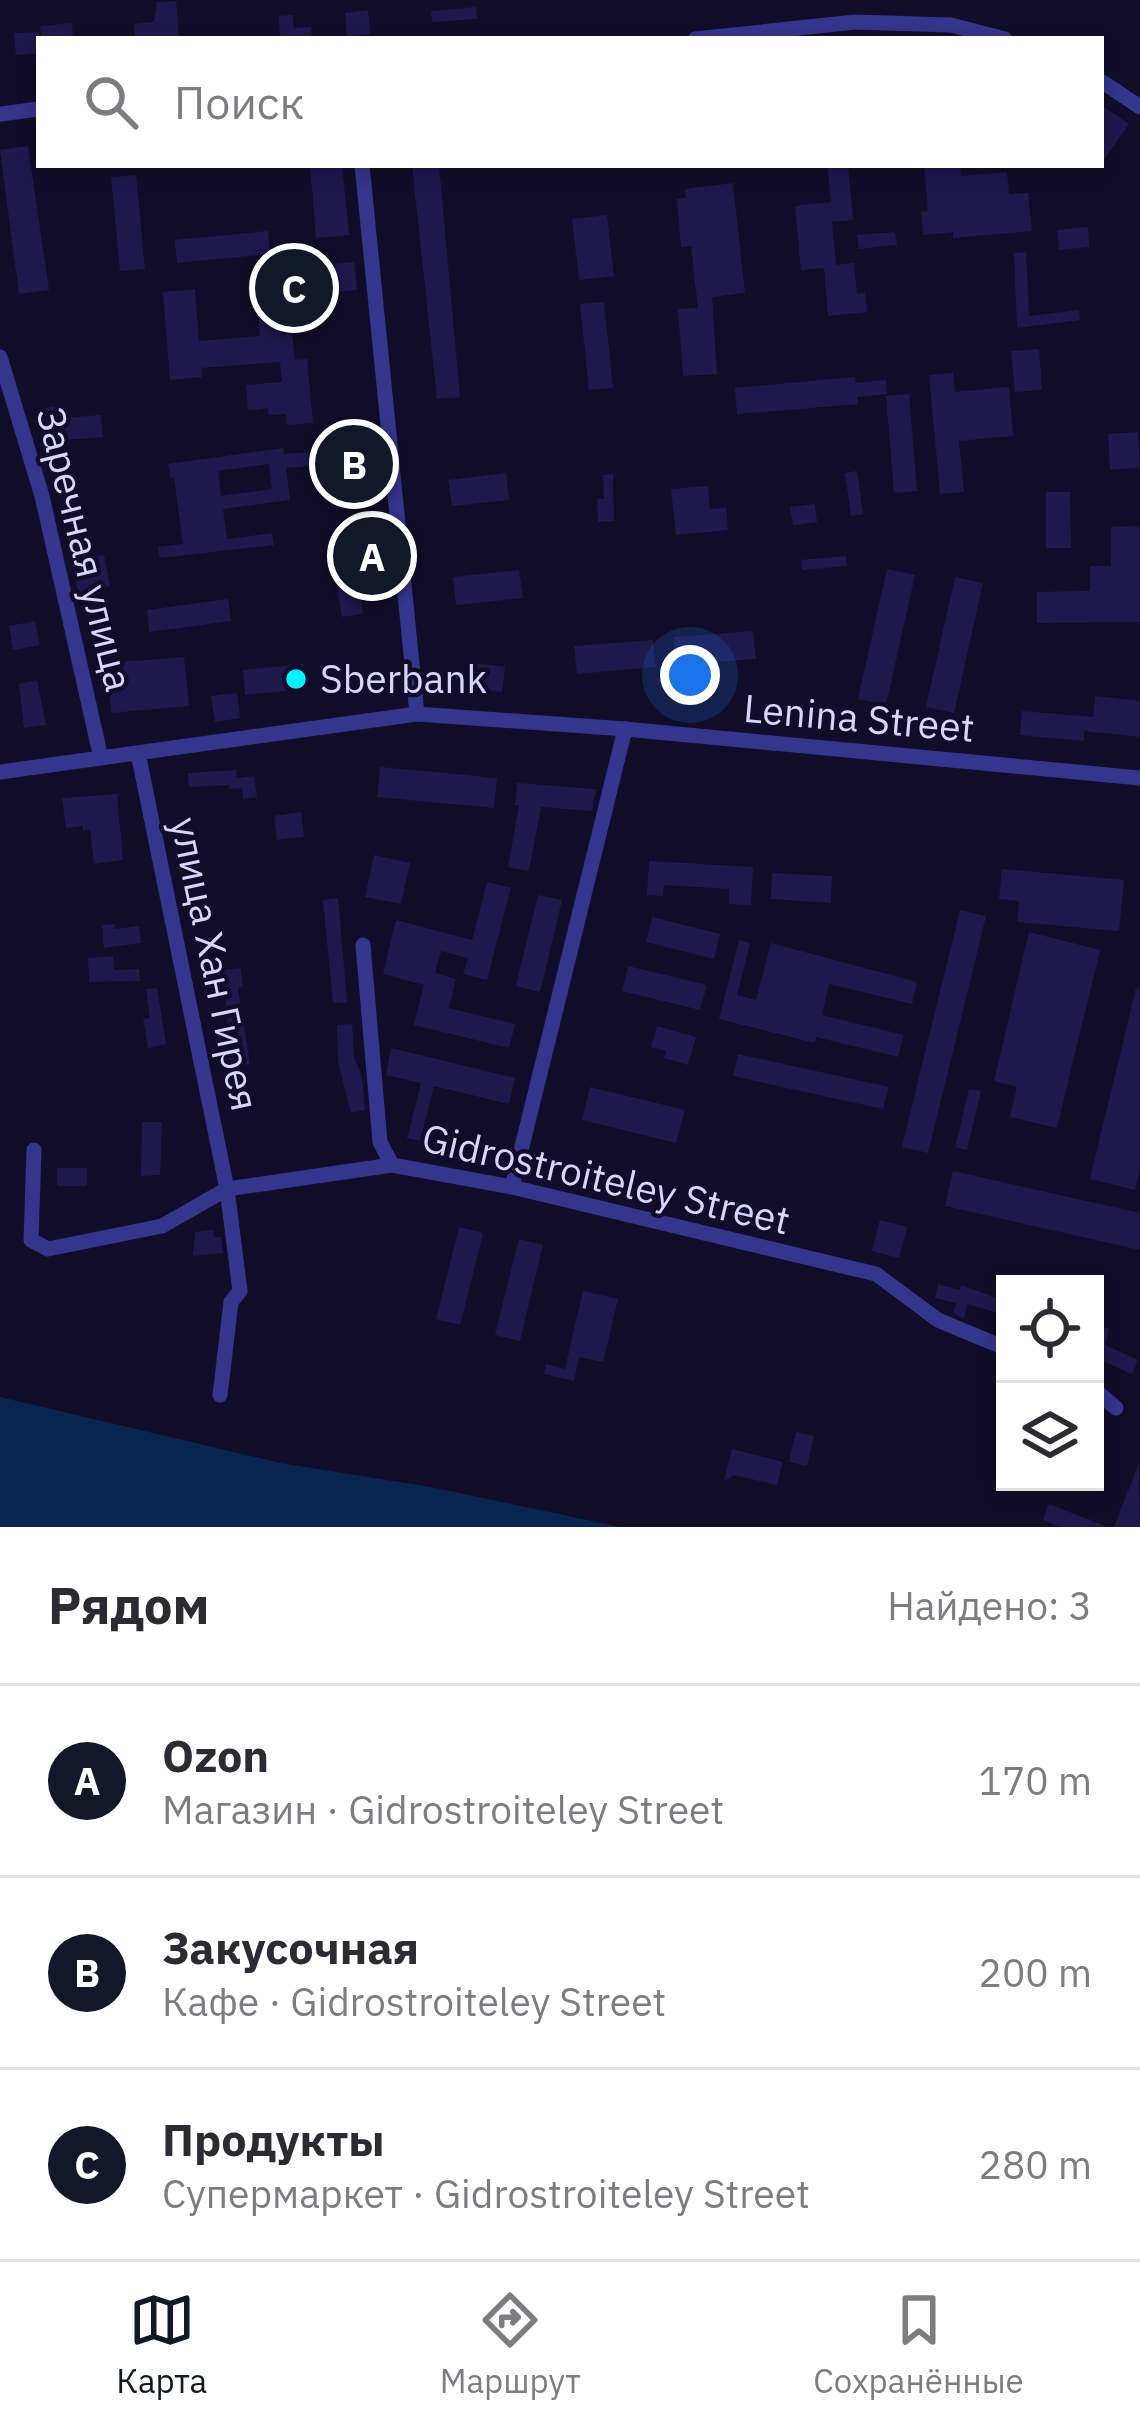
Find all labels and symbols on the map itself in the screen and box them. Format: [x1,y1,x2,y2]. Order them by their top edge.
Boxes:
pin: C [255,243,333,333]
street label: Заречная улица [26,402,145,696]
pin: B [315,419,393,509]
pin: A [333,511,411,601]
your location [660,645,720,705]
place label: Sberbank [320,653,487,704]
marker: Sberbank [283,666,309,692]
street label: Lenina Street [741,682,977,753]
street label: улица Хан Гирея [159,813,271,1115]
street label: Gidrostroiteley Street [417,1111,795,1246]

